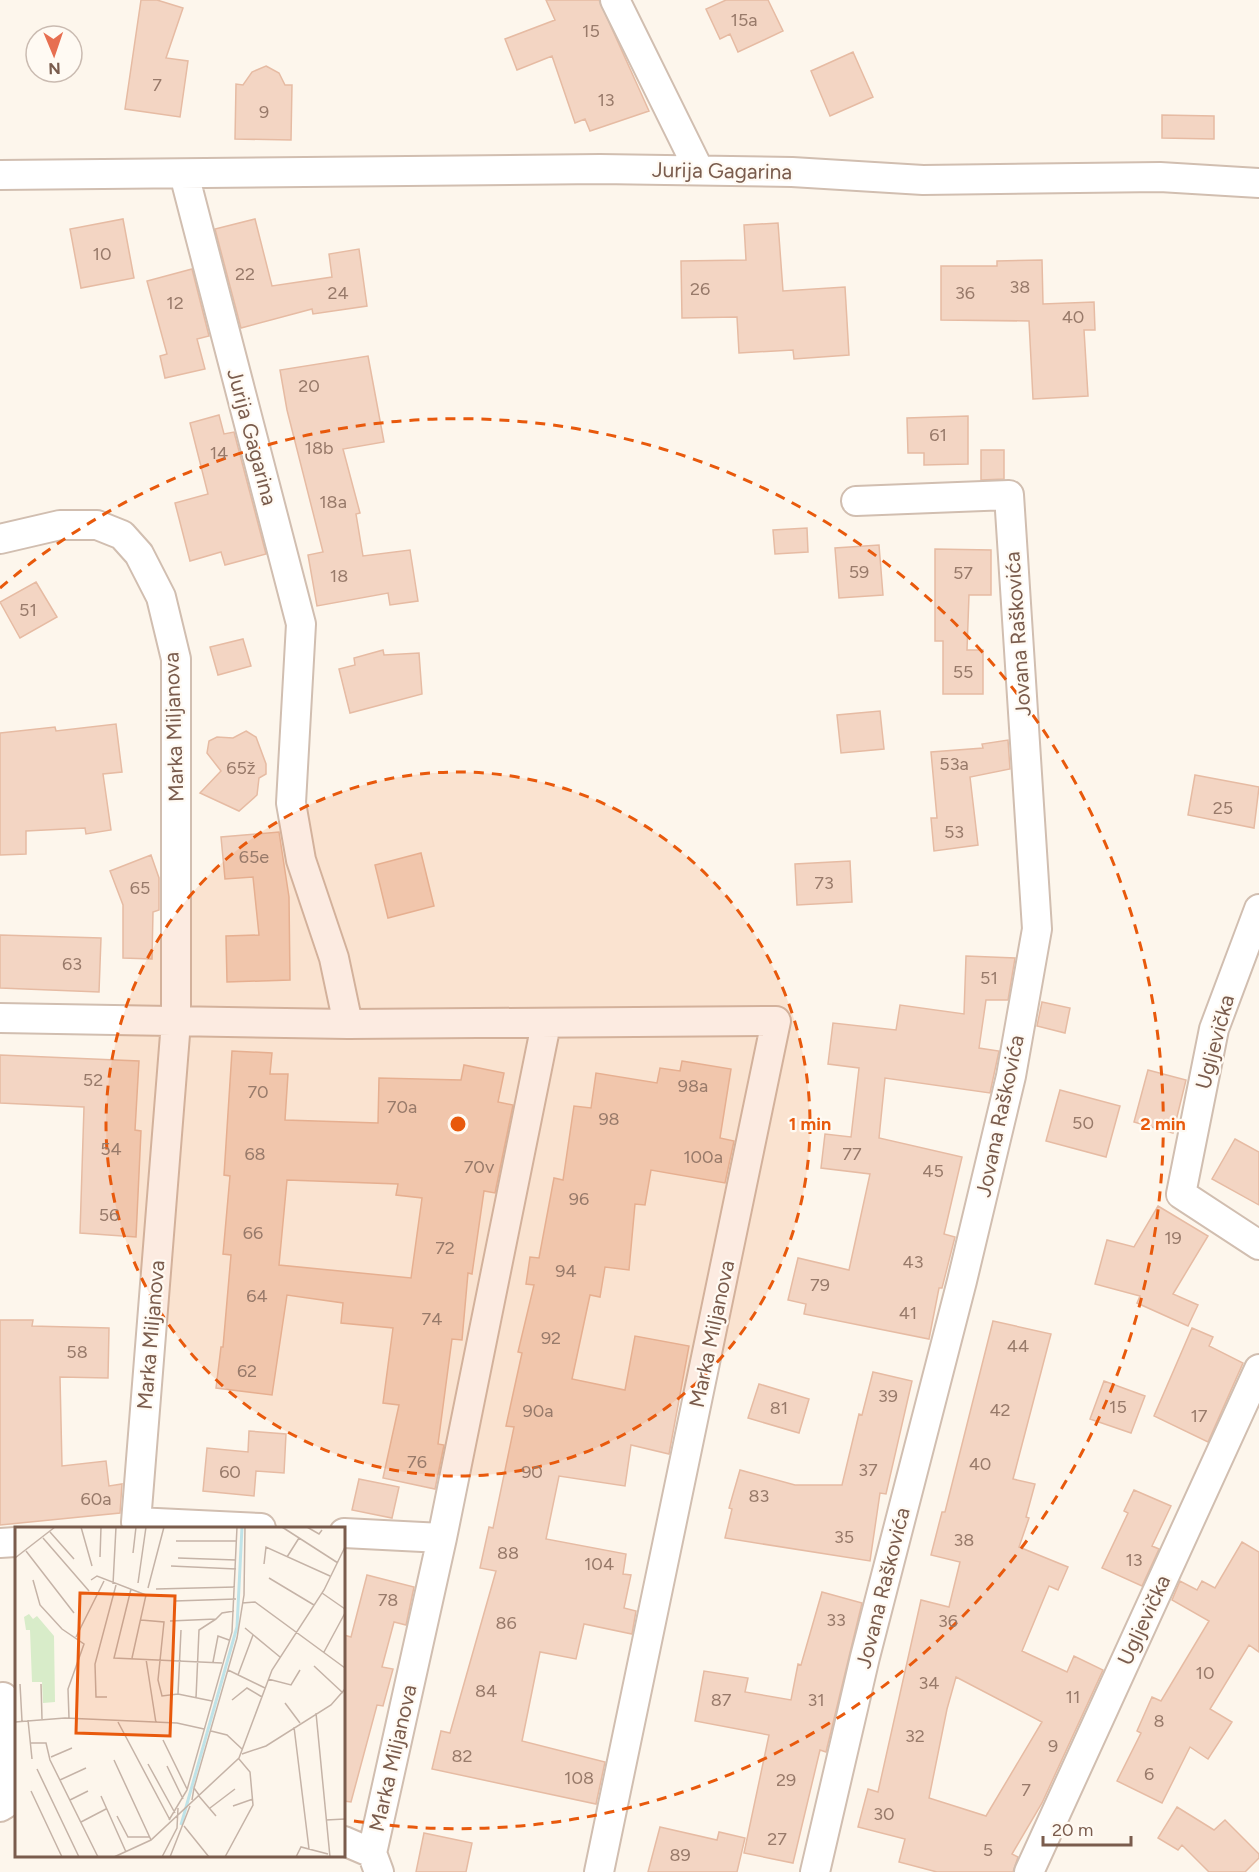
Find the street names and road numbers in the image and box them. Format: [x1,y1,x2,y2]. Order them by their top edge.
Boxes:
street label: Jurija Gagarina [652,157,792,184]
street label: Jurija Gagarina [222,366,283,508]
street label: Jovana Raškovića [999,551,1036,717]
street label: Marka Miljanova [158,652,189,802]
street label: Ugljevička [1190,992,1239,1092]
street label: Jovana Raškovića [970,1033,1029,1199]
street label: Marka Miljanova [684,1258,739,1410]
street label: Marka Miljanova [132,1259,169,1411]
street label: Jovana Raškovića [850,1505,915,1671]
street label: Ugljevička [1112,1571,1175,1669]
street label: Marka Miljanova [363,1682,422,1834]

